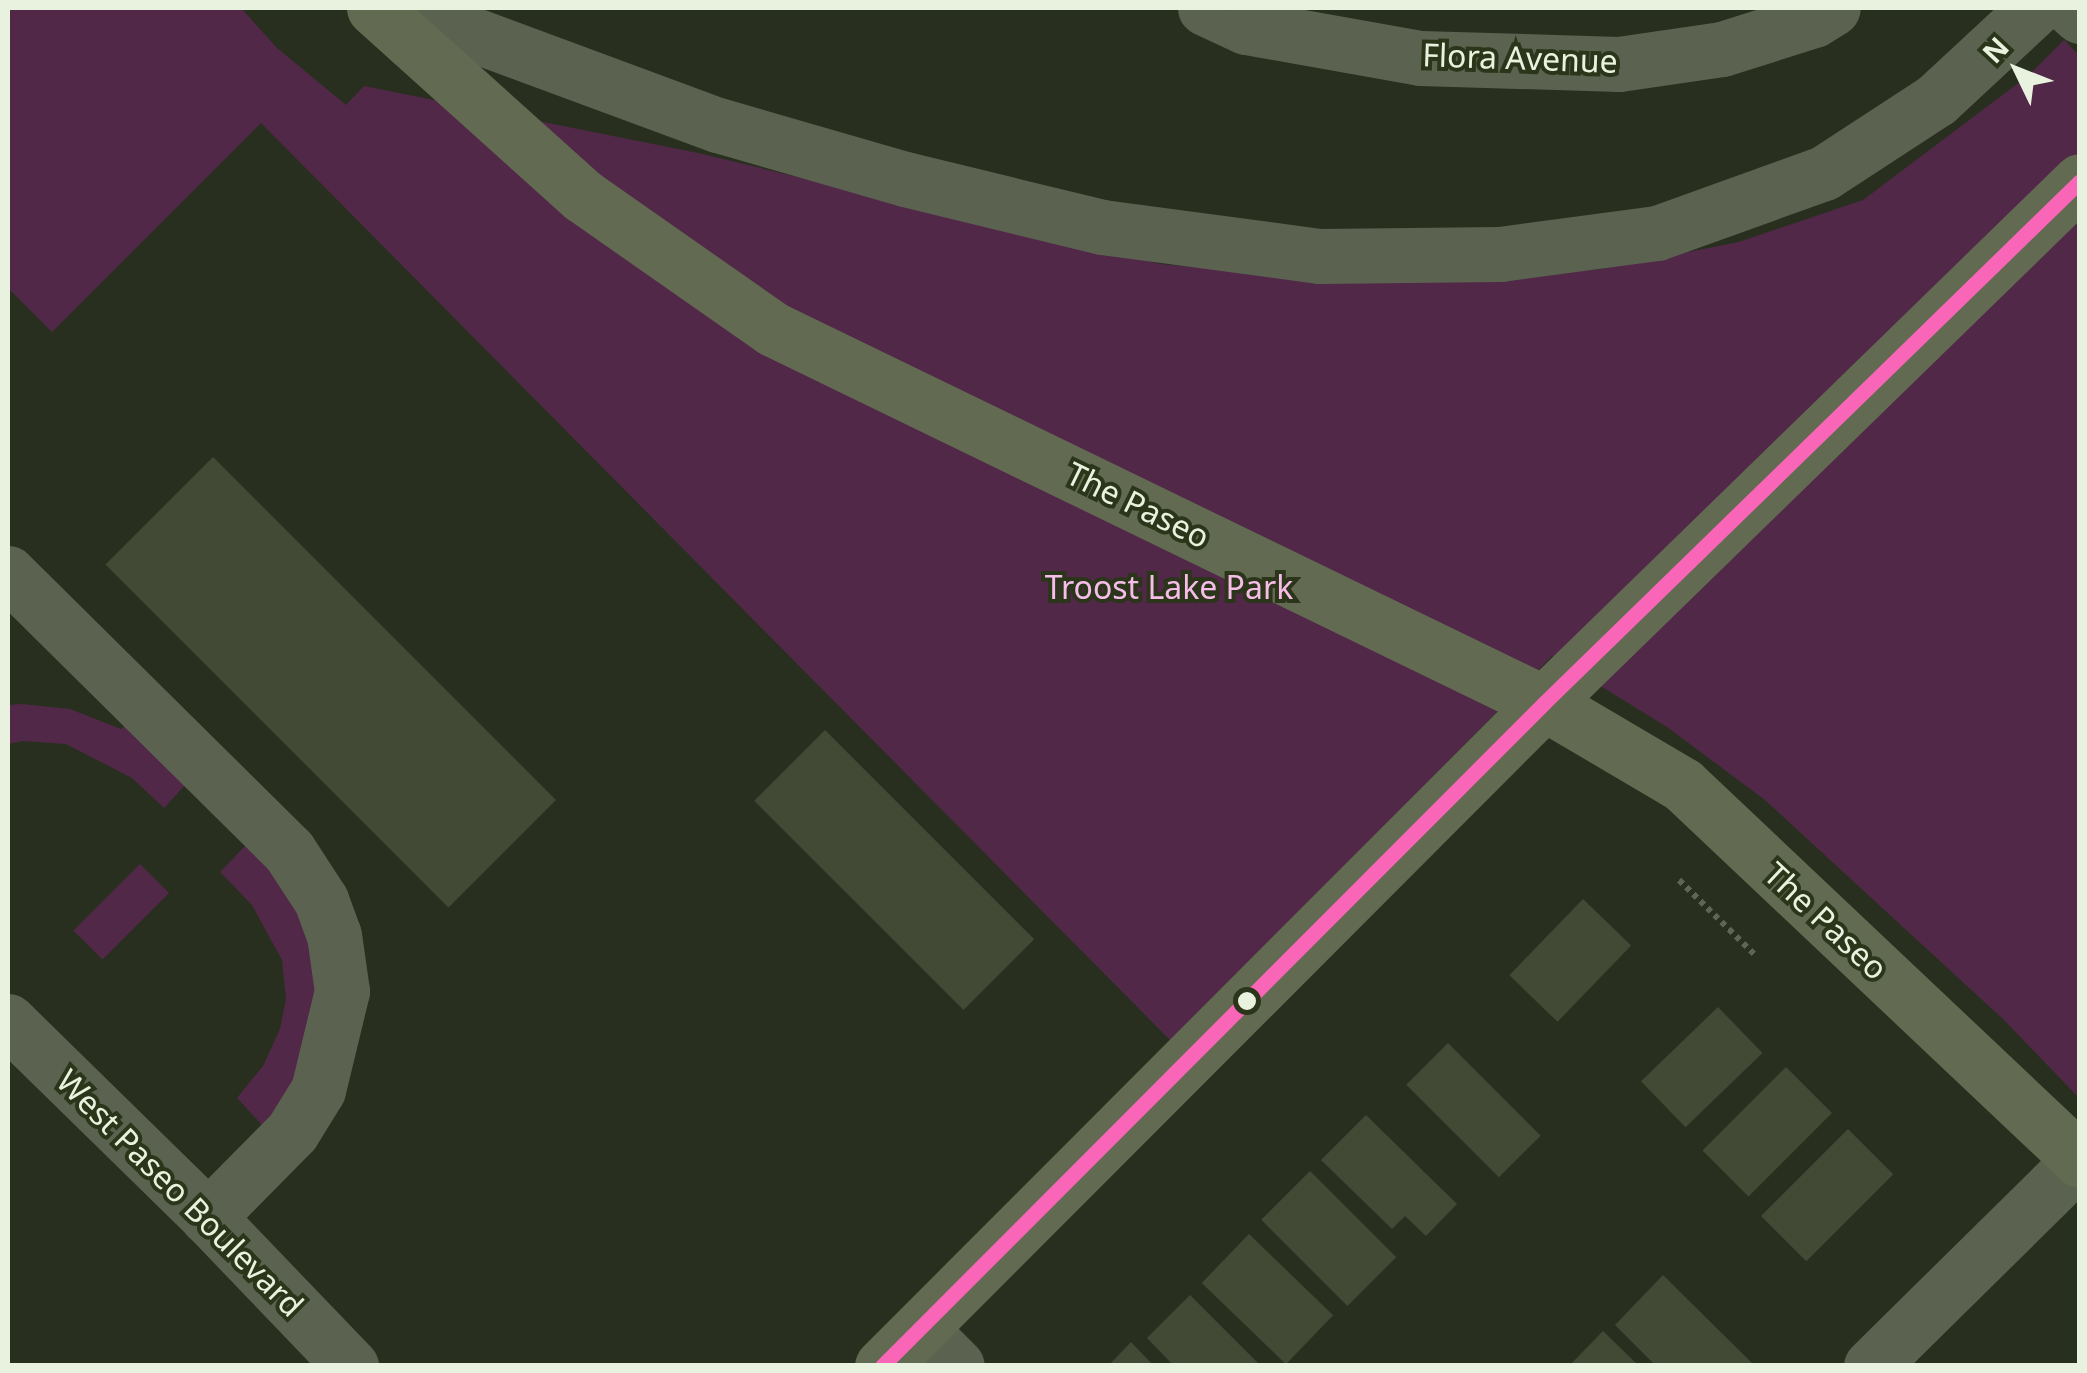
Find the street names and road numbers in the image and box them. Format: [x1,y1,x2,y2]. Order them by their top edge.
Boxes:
street label: Flora Avenue [1422,35,1618,81]
street label: The Paseo [1060,454,1216,556]
street label: The Paseo [1757,854,1895,988]
street label: West Paseo Boulevard [49,1062,311,1324]

